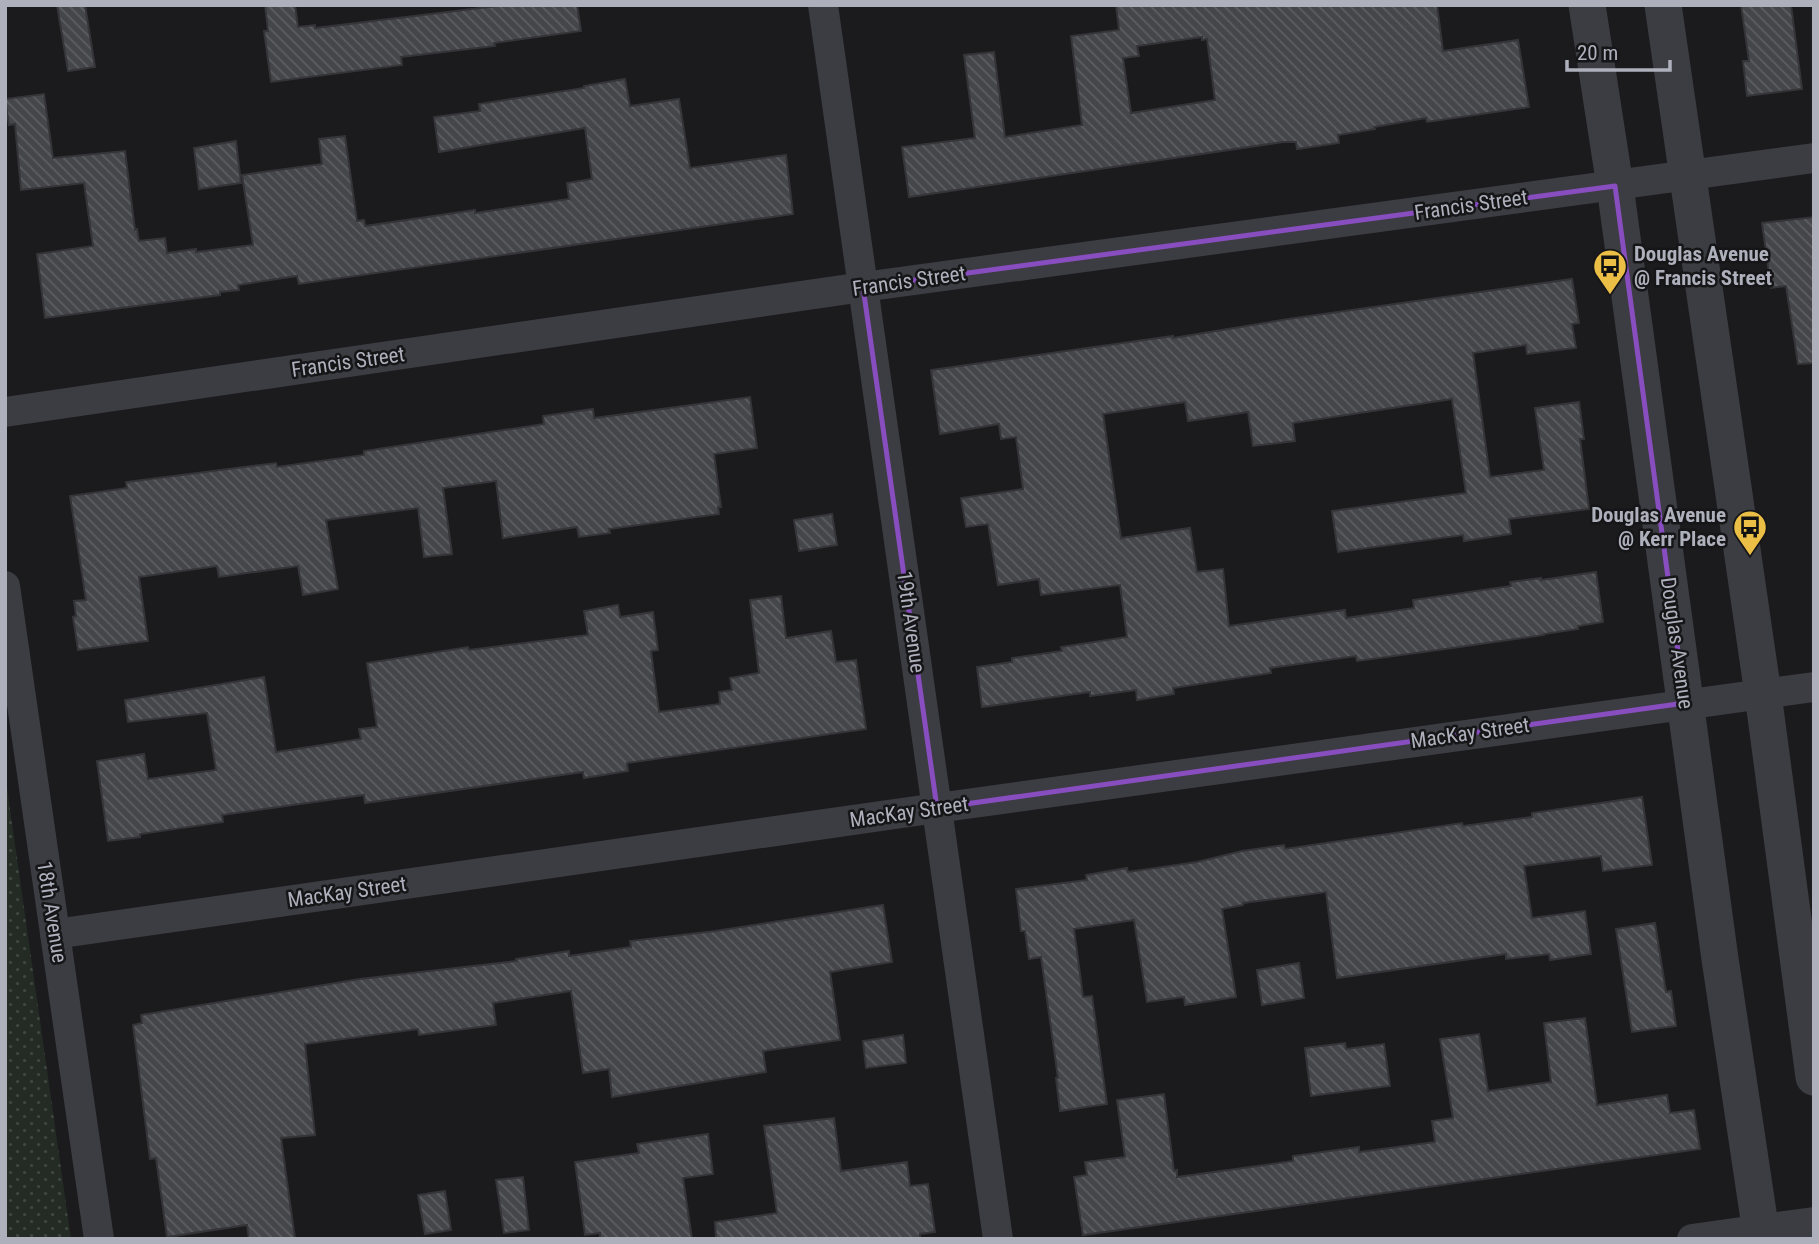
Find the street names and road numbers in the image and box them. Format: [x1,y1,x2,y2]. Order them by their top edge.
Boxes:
street label: Francis Street [1413,185,1529,225]
street label: Francis Street [851,261,967,301]
street label: Francis Street [290,342,406,382]
street label: 19th Avenue [892,570,930,675]
street label: Douglas Avenue [1656,576,1698,711]
street label: MacKay Street [1409,713,1531,753]
street label: MacKay Street [848,792,970,832]
street label: 18th Avenue [32,860,72,965]
street label: MacKay Street [286,872,408,912]

